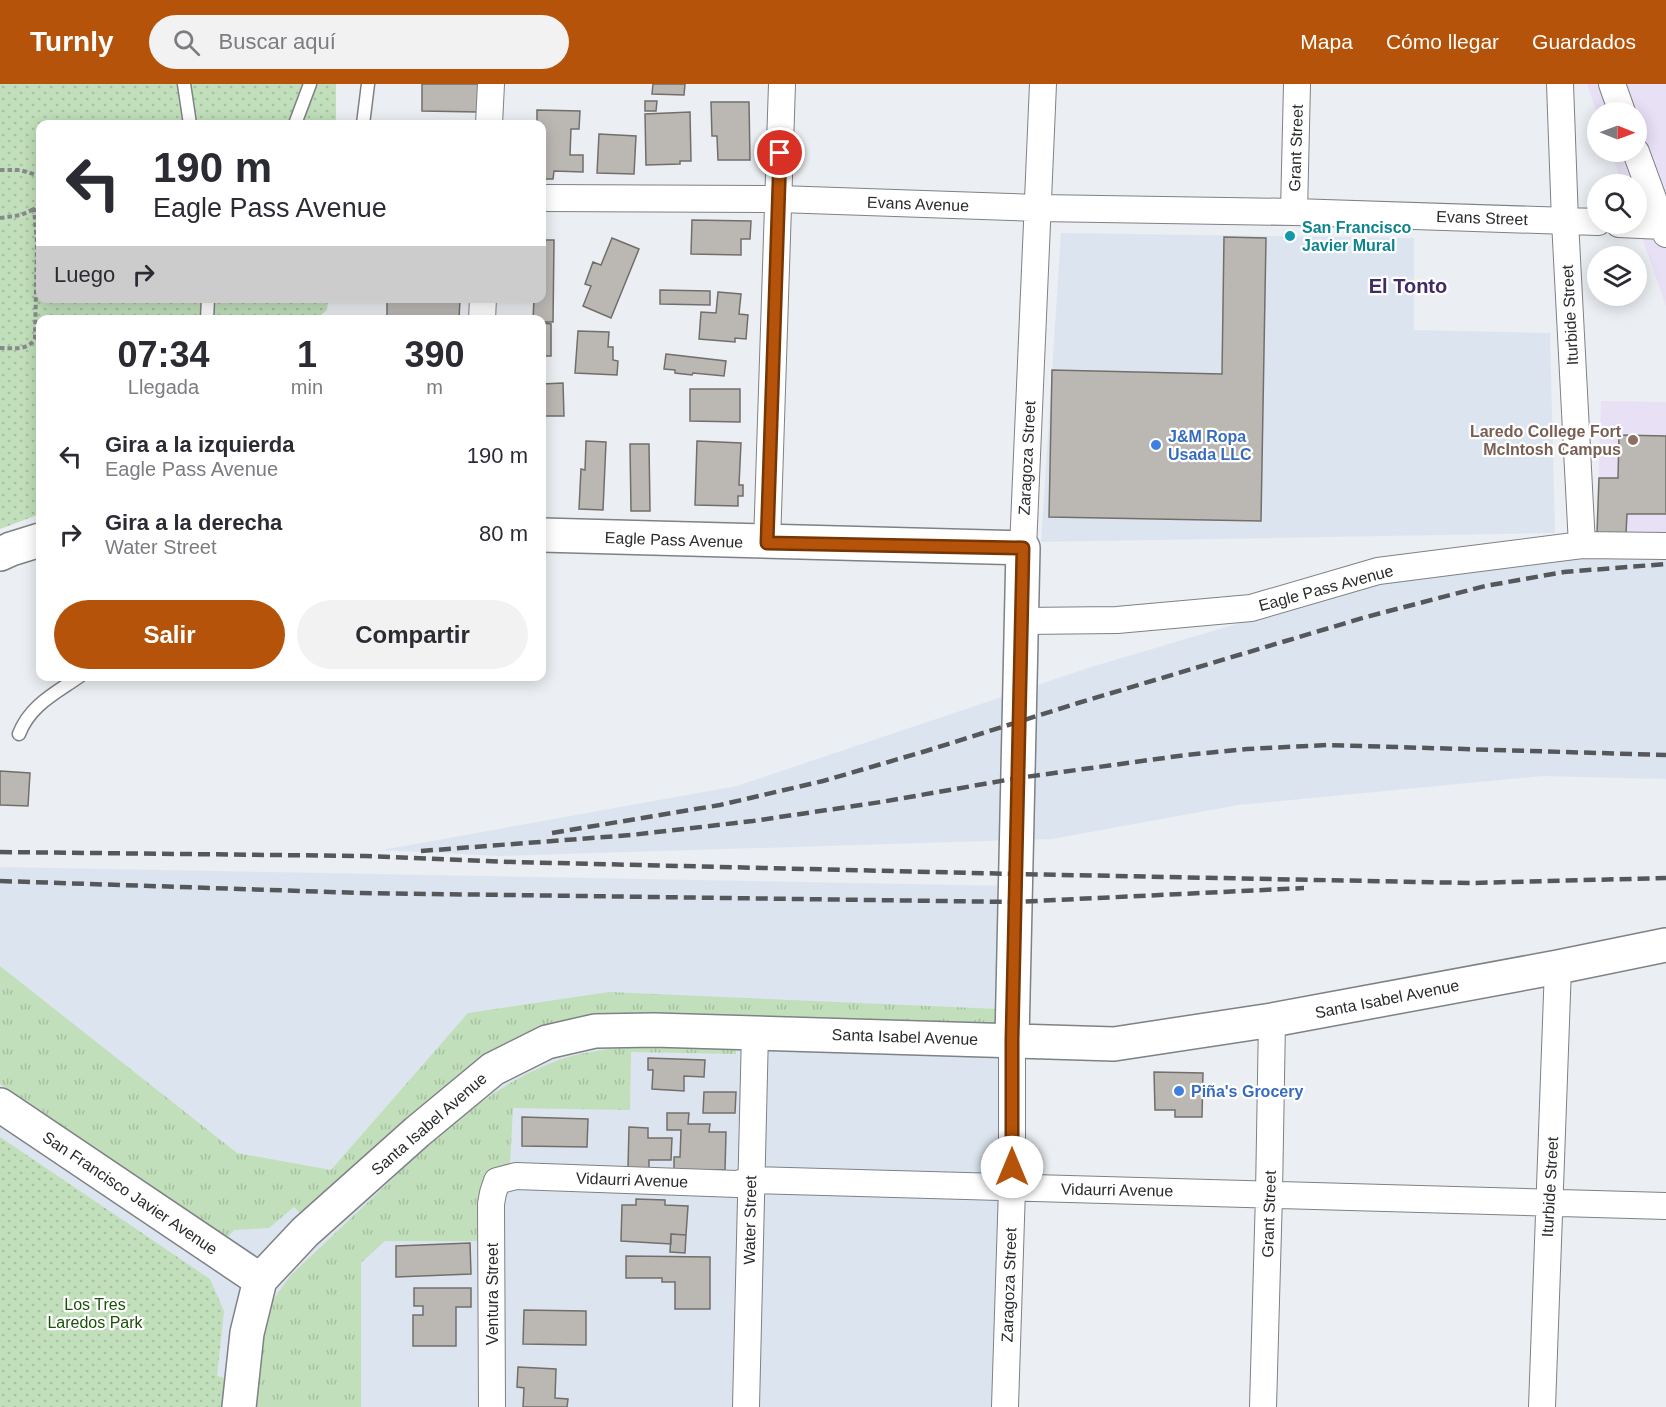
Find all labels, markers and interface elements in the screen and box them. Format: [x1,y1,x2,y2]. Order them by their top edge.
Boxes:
search box [149,15,569,69]
text: Turnly [30,26,113,57]
icon: search [170,26,203,59]
text: Buscar aquí [218,29,336,54]
text: Mapa [1300,30,1353,53]
text: Cómo llegar [1386,30,1499,53]
text: Guardados [1532,30,1636,53]
north arrow [1587,102,1647,162]
map controls [1587,102,1647,306]
street label: Grant Street [1286,104,1306,192]
pin [754,127,805,178]
icon: arrive [763,136,796,169]
icon: left [54,144,132,222]
text: 190 m [153,144,272,191]
button: search [1587,174,1647,234]
text: Eagle Pass Avenue [153,193,387,223]
street label: Evans Avenue [867,194,969,214]
street label: Evans Street [1436,208,1529,228]
place label: San Francisco Javier Mural [1302,219,1412,254]
marker: San Francisco Javier Mural [1283,229,1297,243]
button: layers [1587,246,1647,306]
icon: right [127,258,160,291]
text: Luego [54,262,115,287]
street label: Iturbide Street [1559,264,1581,366]
district label: El Tonto [1369,275,1447,297]
text: 07:34 [117,334,209,375]
text: 1 [297,334,317,375]
text: 390 [404,334,465,375]
text: Llegada [128,376,199,398]
text: min [291,376,323,398]
text: m [426,376,443,398]
street label: Zaragoza Street [1016,400,1039,516]
place label: Laredo College Fort McIntosh Campus [1470,423,1622,458]
place label: J&M Ropa Usada LLC [1168,428,1252,463]
text: Gira a la izquierda [105,432,295,457]
marker: Laredo College Fort McIntosh Campus [1626,433,1640,447]
marker: J&M Ropa Usada LLC [1149,438,1163,452]
icon: left [54,440,87,473]
text: 190 m [467,443,528,468]
text: Eagle Pass Avenue [105,458,278,480]
text: Gira a la derecha [105,510,282,535]
icon: right [54,518,87,551]
text: 80 m [479,521,528,546]
street label: Eagle Pass Avenue [605,529,744,551]
text: Water Street [105,536,217,558]
street label: Eagle Pass Avenue [1257,562,1395,614]
button: Salir [54,600,285,669]
button: Compartir [297,600,528,669]
street label: Santa Isabel Avenue [1313,977,1461,1021]
street label: Santa Isabel Avenue [831,1026,979,1048]
street label: Santa Isabel Avenue [368,1069,490,1178]
place label: Piña's Grocery [1191,1083,1303,1100]
marker: Piña's Grocery [1172,1084,1186,1098]
street label: San Francisco Javier Avenue [39,1128,221,1258]
position arrow [980,1135,1044,1199]
street label: Iturbide Street [1539,1136,1561,1238]
street label: Vidaurri Avenue [576,1170,689,1190]
street label: Grant Street [1259,1170,1279,1258]
street label: Water Street [741,1175,759,1265]
street label: Vidaurri Avenue [1061,1181,1173,1199]
street label: Zaragoza Street [999,1227,1020,1343]
street label: Ventura Street [484,1242,501,1345]
park label: Los Tres Laredos Park [47,1296,144,1331]

